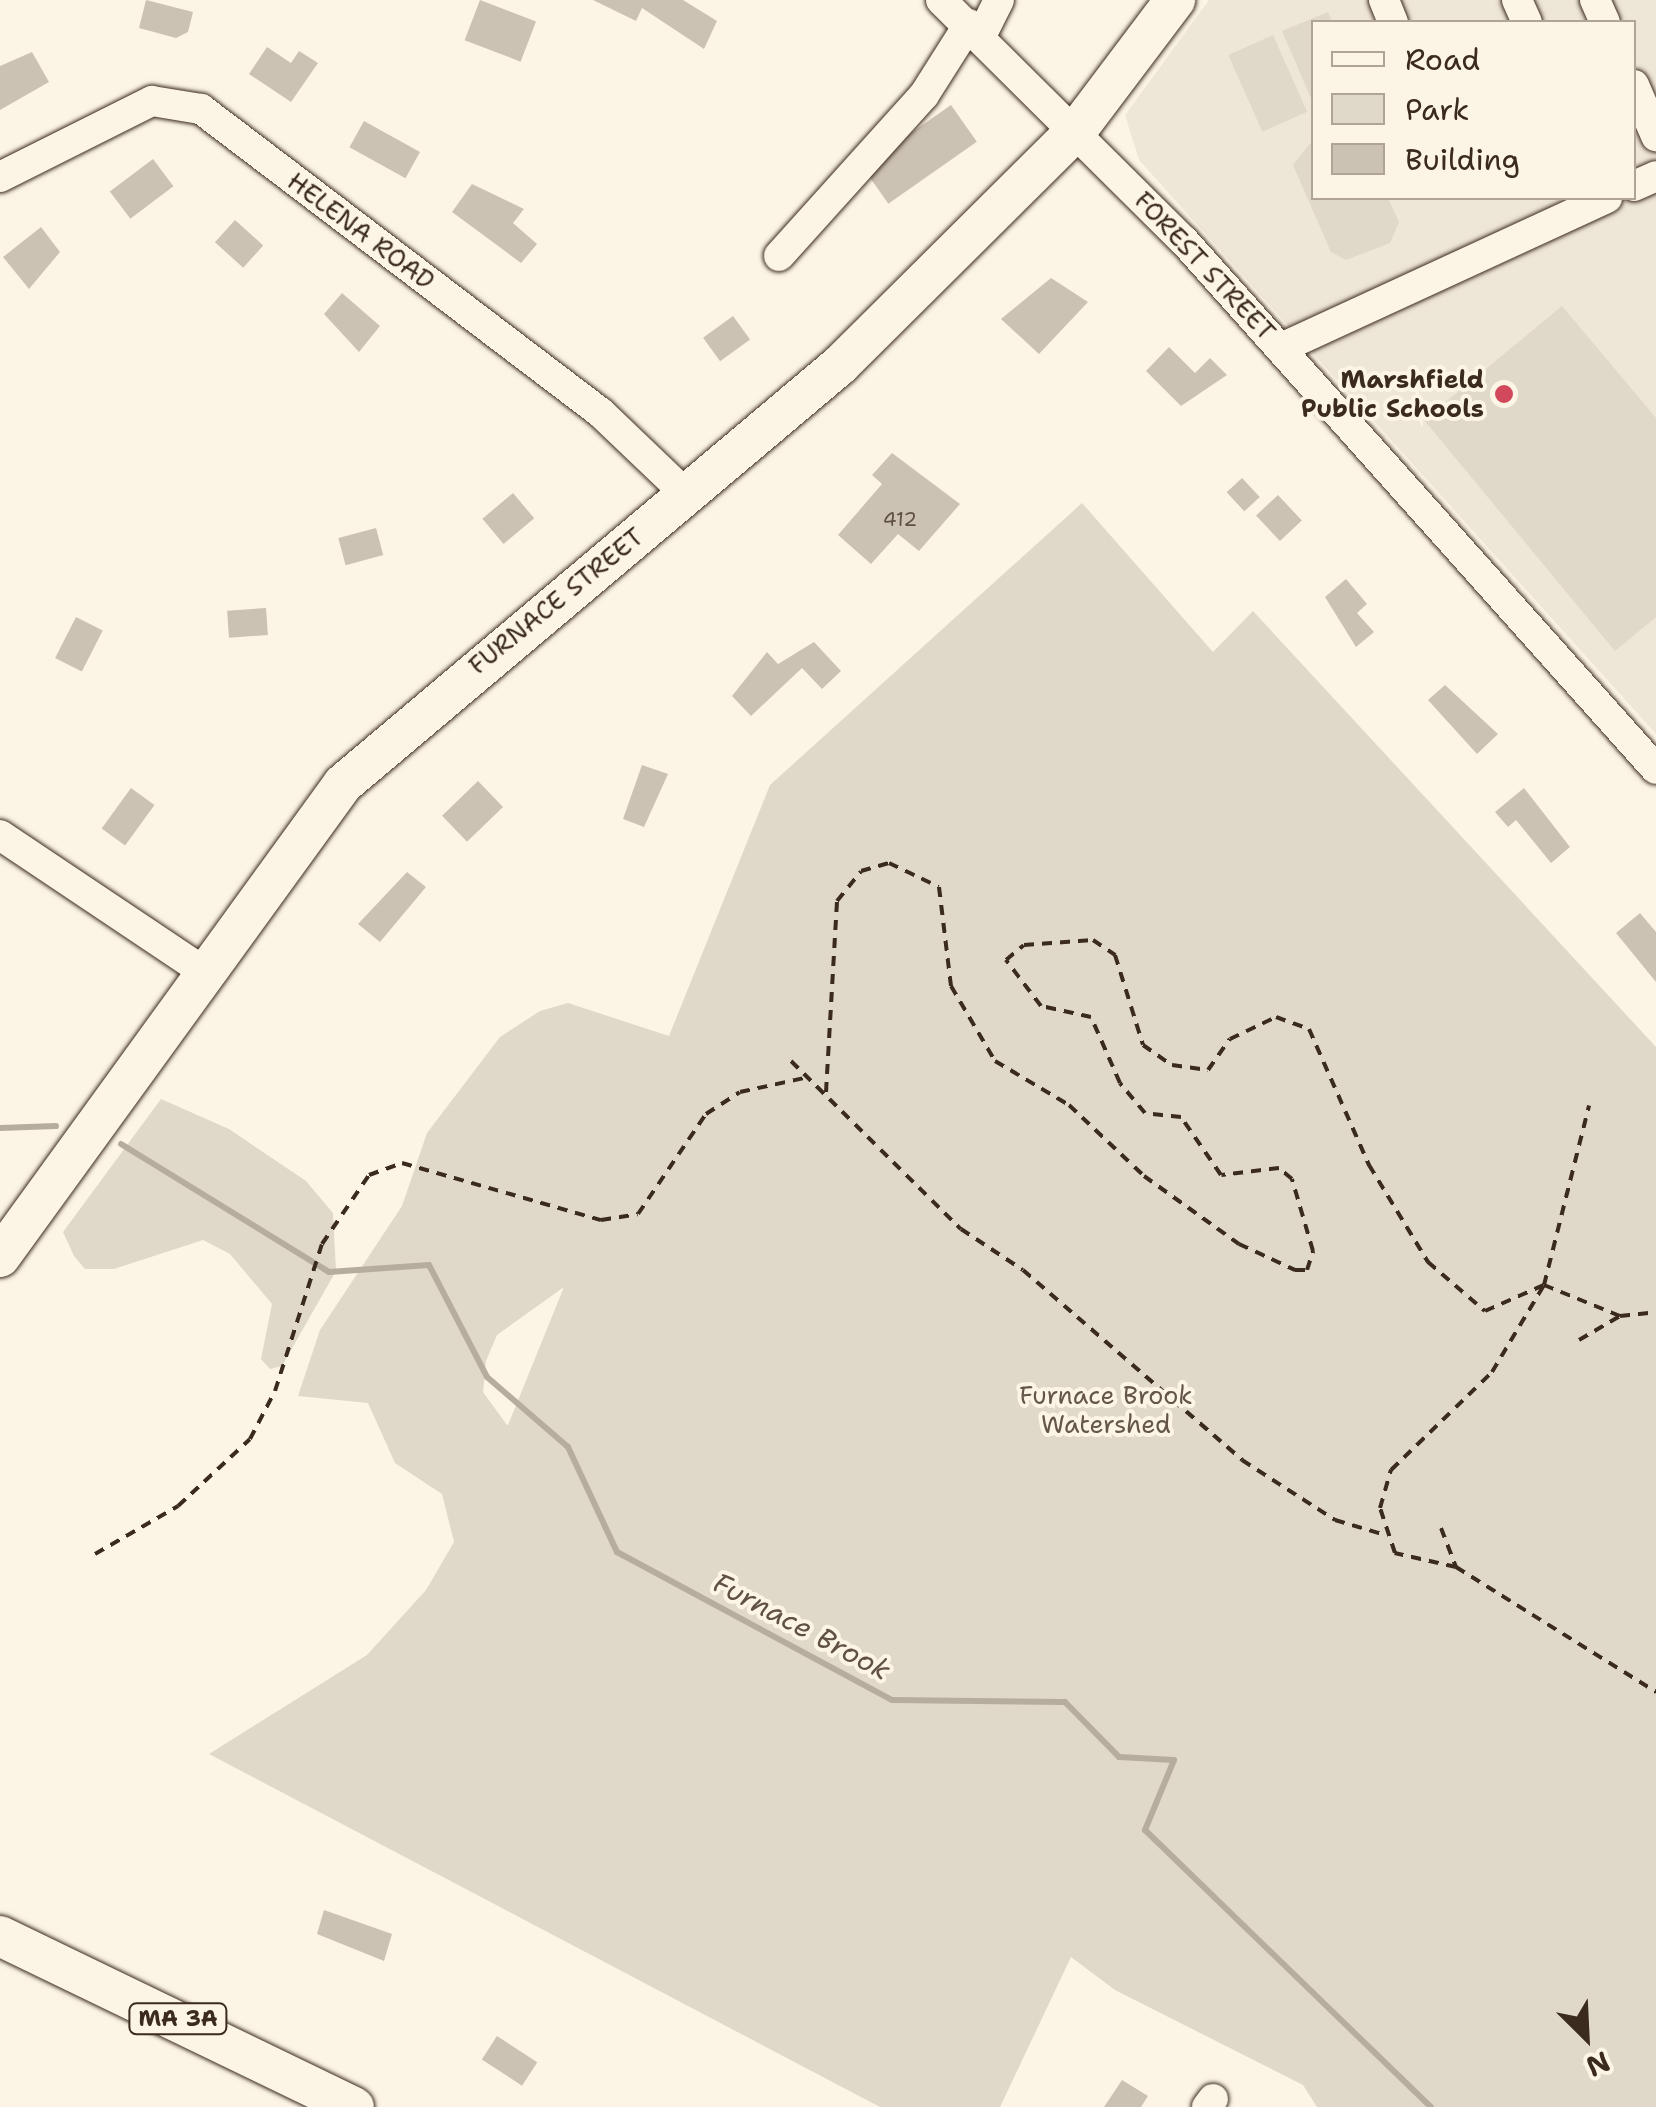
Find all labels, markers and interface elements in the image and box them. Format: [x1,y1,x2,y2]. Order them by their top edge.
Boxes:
legend [1311,20,1636,200]
text: Road [1405,39,1480,80]
text: Park [1405,89,1469,130]
text: Building [1405,139,1520,180]
street label: HELENA ROAD [282,166,440,296]
street label: FOREST STREET [1128,185,1282,347]
place label: Marshfield Public Schools [1301,365,1484,424]
marker: Marshfield Public Schools [1493,383,1515,405]
house number: 412 [883,507,917,531]
street label: FURNACE STREET [463,521,649,681]
park label: Furnace Brook Watershed [1019,1381,1193,1440]
water label: Furnace Brook [708,1565,896,1687]
north arrow [1536,1987,1636,2087]
road number: MA 3A [128,2002,228,2036]
text: N [1580,2043,1616,2086]

